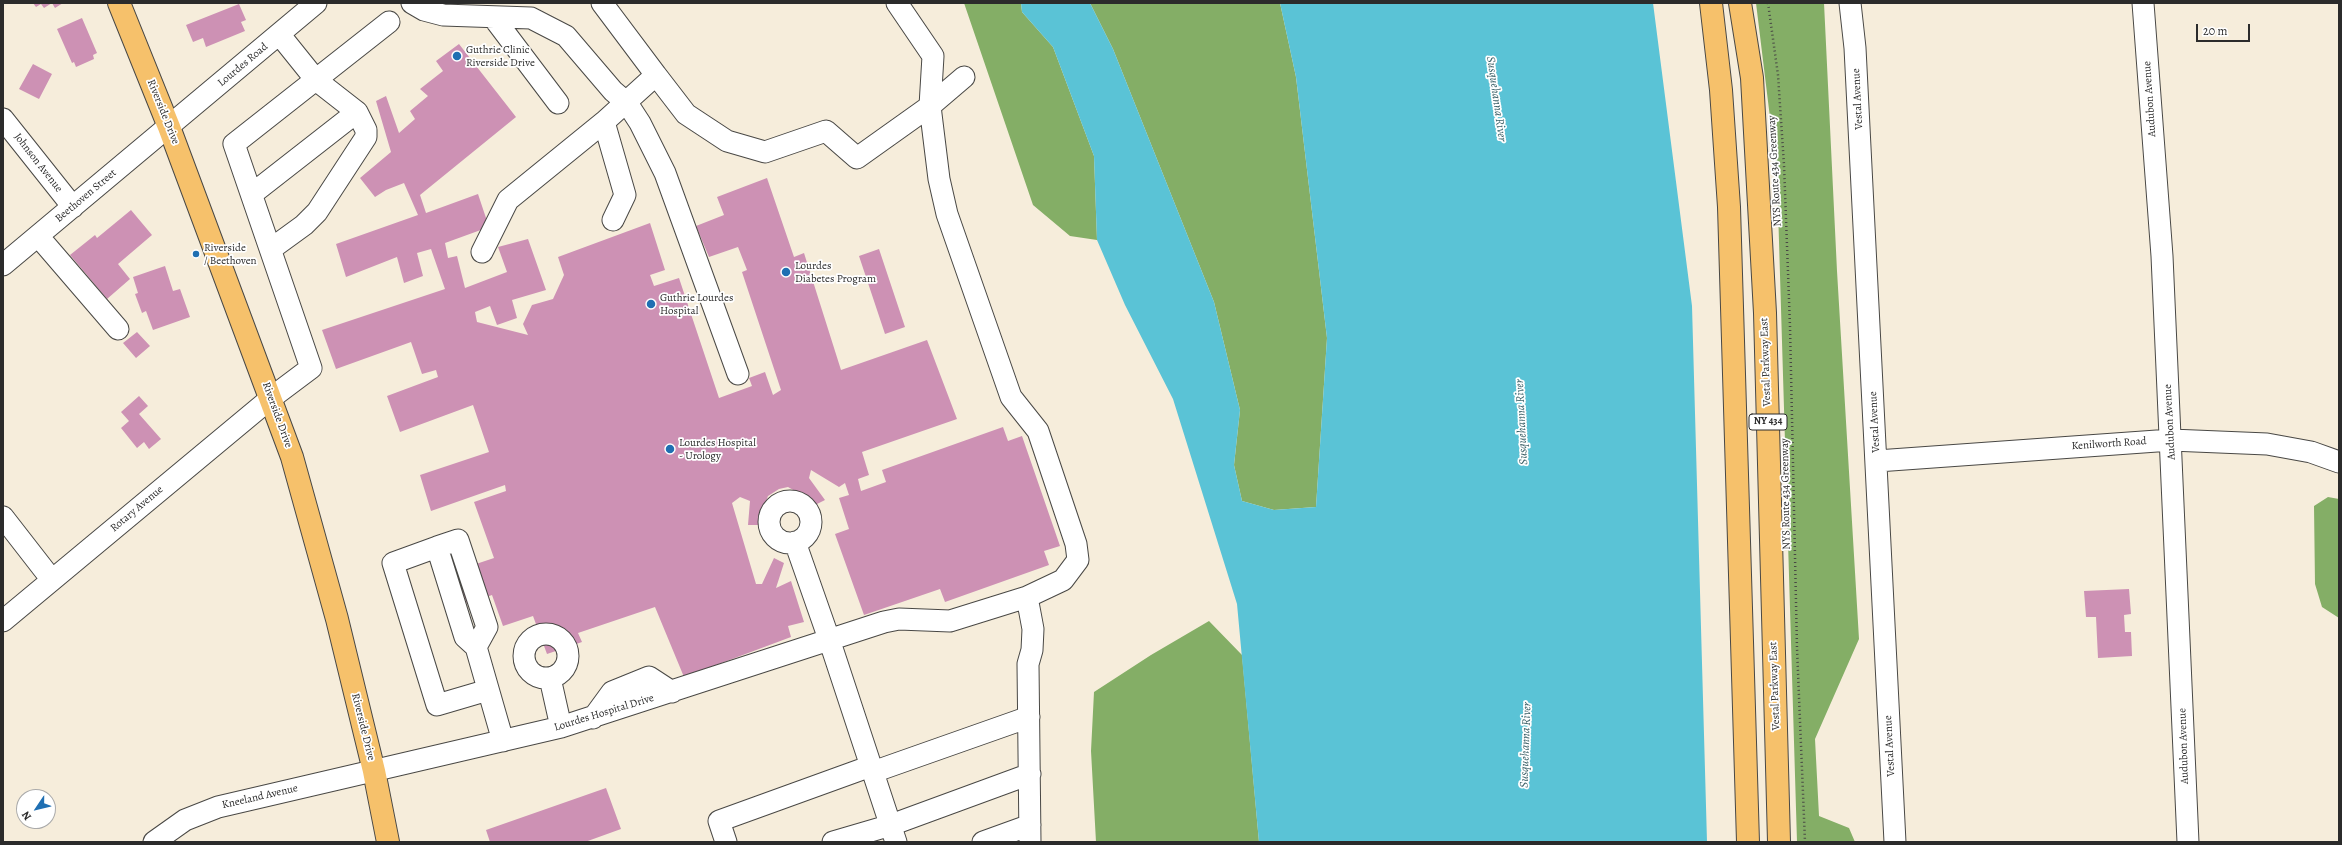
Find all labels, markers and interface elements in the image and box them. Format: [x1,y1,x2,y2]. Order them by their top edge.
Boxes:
scale bar [2198,16,2252,42]
text: 20 m [2203,23,2227,39]
street label: Lourdes Road [215,40,271,90]
place label: Guthrie Clinic Riverside Drive [466,43,535,69]
marker: Guthrie Clinic Riverside Drive [451,50,463,62]
water label: Susquehanna River [1483,56,1509,142]
street label: Audubon Avenue [2141,61,2159,137]
street label: Vestal Avenue [1850,68,1866,130]
street label: Riverside Drive [144,78,182,146]
street label: NYS Route 434 Greenway [1765,115,1785,227]
street label: Johnson Avenue [11,131,65,195]
street label: Beethoven Street [53,167,119,225]
place label: Riverside / Beethoven [204,241,257,267]
marker: Riverside / Beethoven [191,249,201,259]
place label: Lourdes Diabetes Program [795,259,876,285]
marker: Lourdes Diabetes Program [780,266,792,278]
place label: Guthrie Lourdes Hospital [660,291,733,317]
marker: Guthrie Lourdes Hospital [645,298,657,310]
street label: Vestal Parkway East [1758,318,1774,406]
water label: Susquehanna River [1513,379,1531,465]
street label: Riverside Drive [259,380,295,450]
street label: Audubon Avenue [2161,384,2179,460]
street label: Vestal Avenue [1867,391,1883,453]
road number: NY 434 [1749,414,1787,430]
street label: Kenilworth Road [2071,435,2147,453]
place label: Lourdes Hospital - Urology [679,436,756,462]
street label: NYS Route 434 Greenway [1778,438,1794,550]
marker: Lourdes Hospital - Urology [664,443,676,455]
street label: Rotary Avenue [108,483,166,535]
street label: Vestal Parkway East [1767,642,1783,730]
street label: Riverside Drive [348,692,378,762]
street label: Lourdes Hospital Drive [552,692,656,734]
water label: Susquehanna River [1517,702,1535,788]
street label: Audubon Avenue [2176,708,2192,784]
street label: Vestal Avenue [1882,715,1898,777]
street label: Kneeland Avenue [221,782,299,812]
north arrow [16,789,56,829]
text: N [18,808,35,823]

